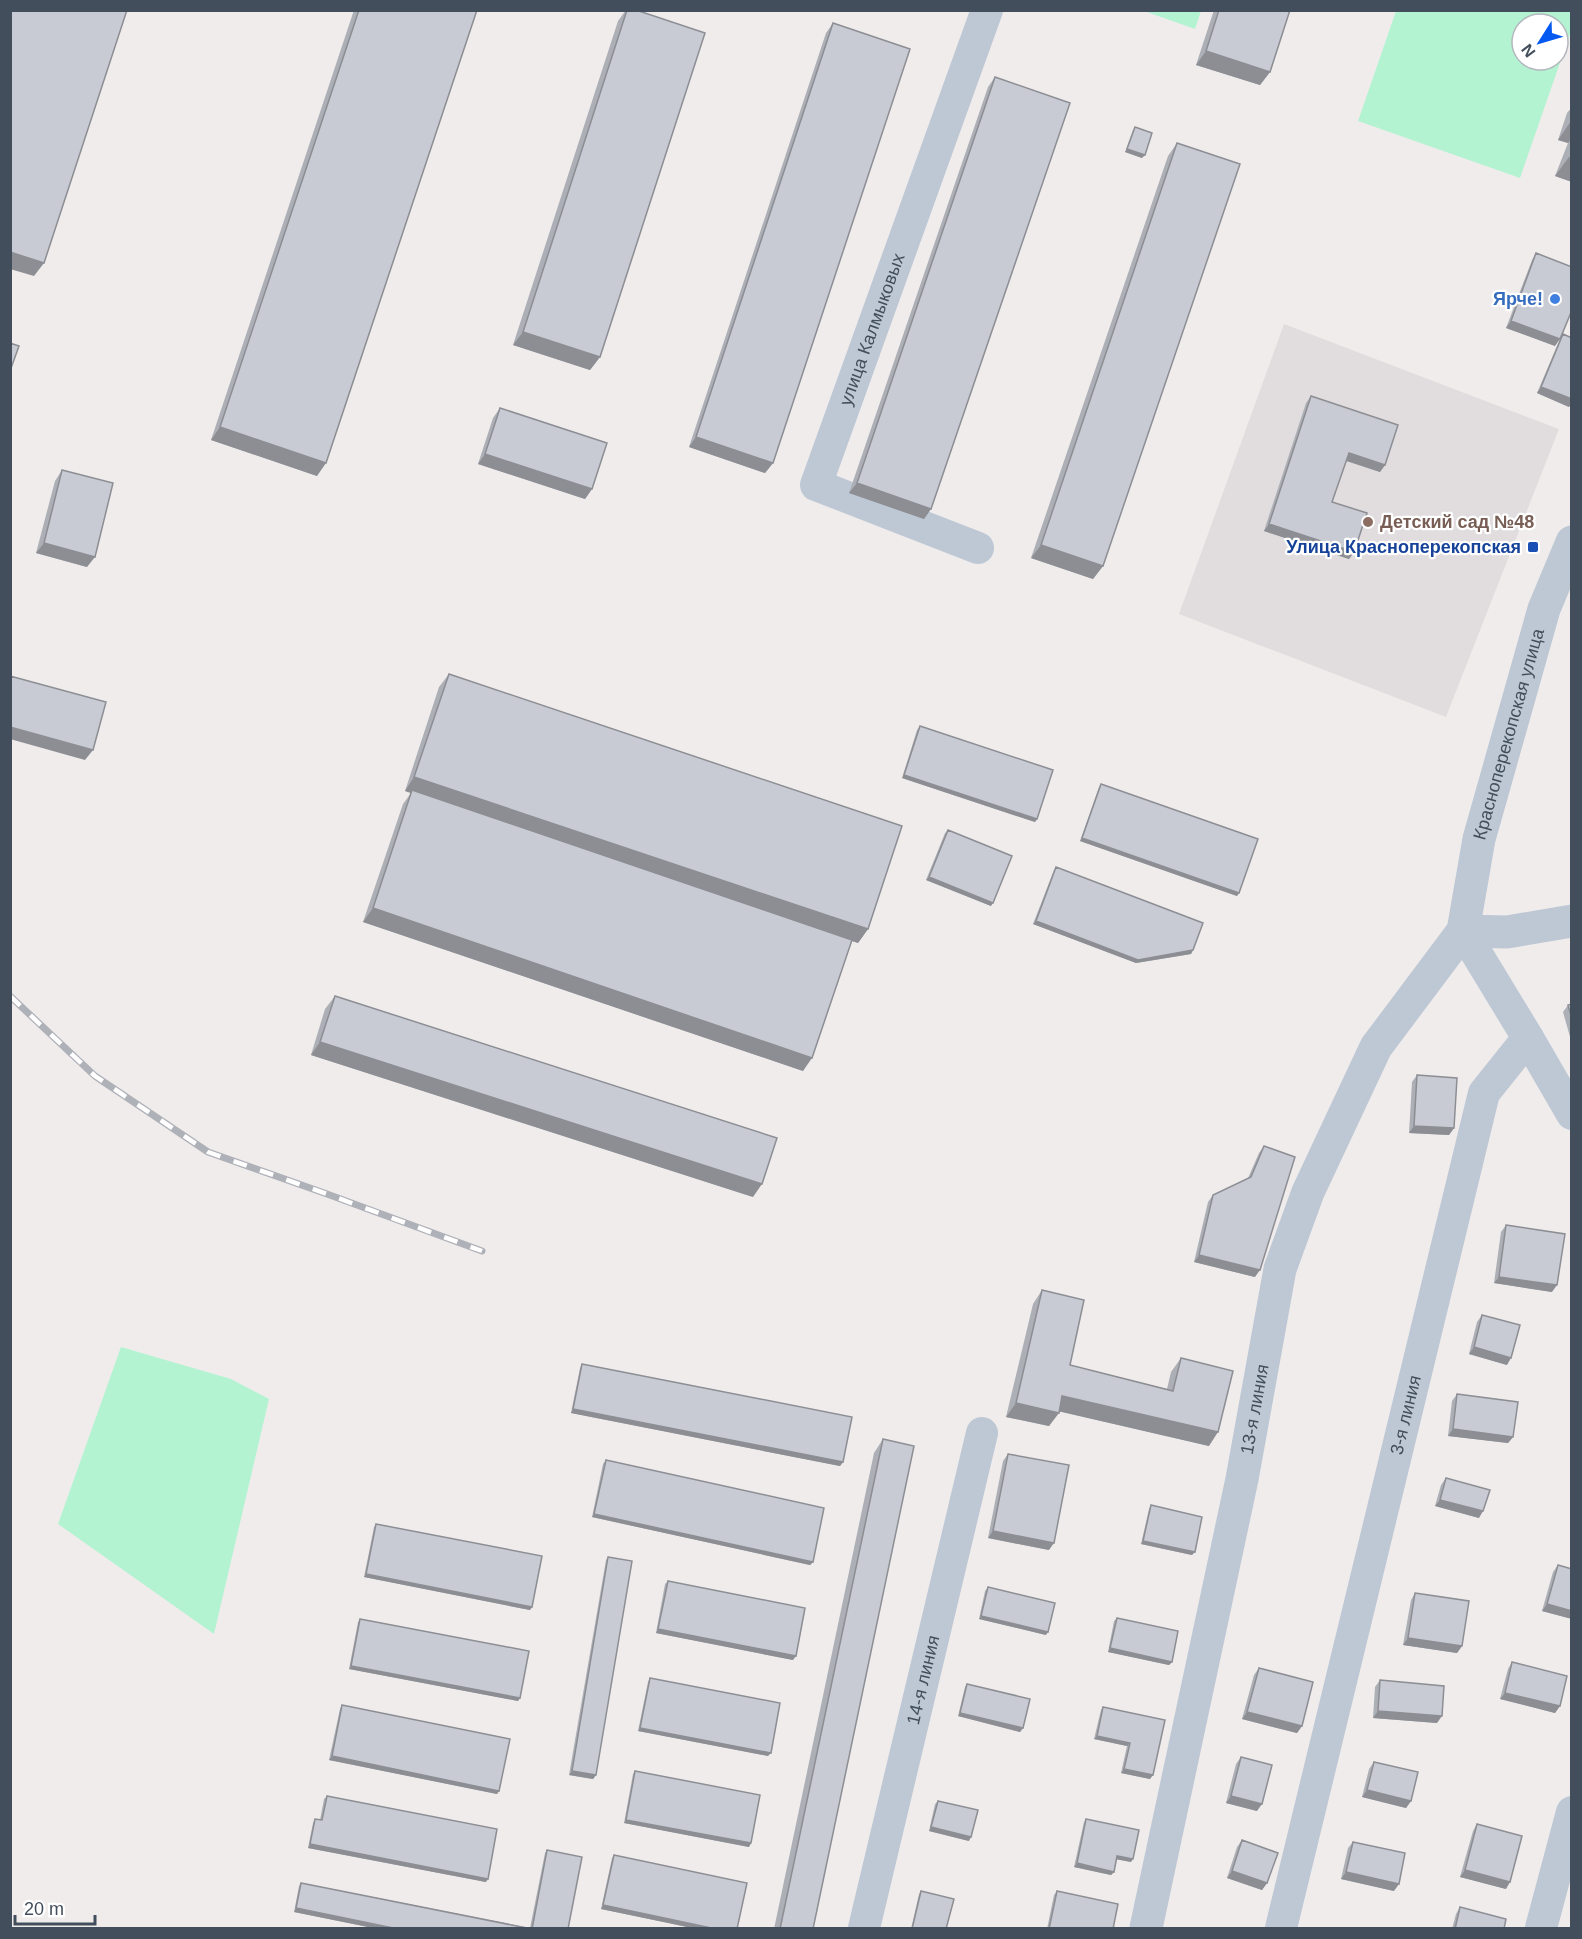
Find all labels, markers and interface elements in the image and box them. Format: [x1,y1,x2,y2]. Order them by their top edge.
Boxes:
north arrow [1510,12,1570,72]
text: N [1518,41,1539,60]
street label: улица Калмыковых [835,251,909,408]
place label: Ярче! [1493,289,1543,309]
marker: Ярче! [1548,292,1562,306]
place label: Детский сад №48 [1380,512,1534,532]
marker: Детский сад №48 [1361,515,1375,529]
place label: Улица Красноперекопская [1286,537,1521,557]
marker: Улица Красноперекопская [1526,540,1540,554]
street label: Красноперекопская улица [1469,625,1548,842]
street label: 13-я линия [1237,1363,1273,1456]
street label: 3-я линия [1386,1373,1425,1457]
street label: 14-я линия [903,1633,943,1727]
scale bar [15,1888,94,1926]
text: 20 m [24,1899,64,1919]

